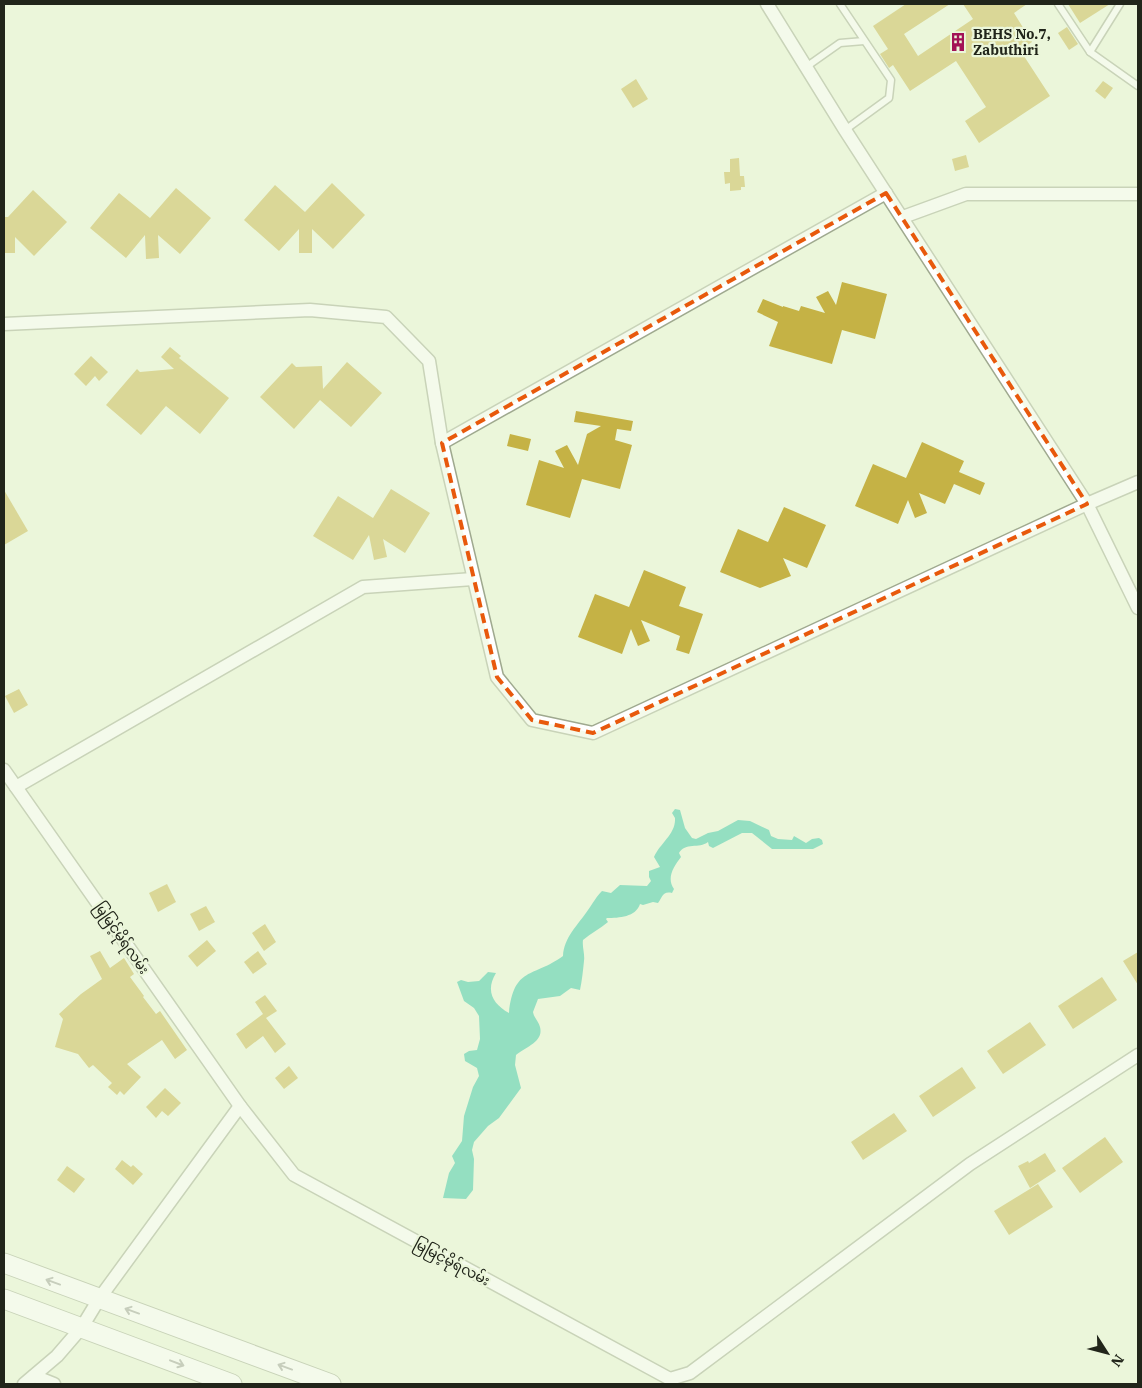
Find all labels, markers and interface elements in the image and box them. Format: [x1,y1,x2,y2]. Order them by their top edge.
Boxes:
place label: BEHS No.7, Zabuthiri [973,25,1051,59]
building icon: BEHS No.7, Zabuthiri [947,31,969,53]
street label: မြမြင့်မိုရ်လမ်း [88,898,154,979]
street label: မြမြင့်မိုရ်လမ်း [409,1234,494,1292]
one-way arrow [46,1276,61,1285]
one-way arrow [125,1306,141,1315]
north arrow [1082,1328,1132,1378]
text: N [1107,1351,1128,1370]
one-way arrow [168,1359,184,1368]
one-way arrow [278,1362,293,1371]

